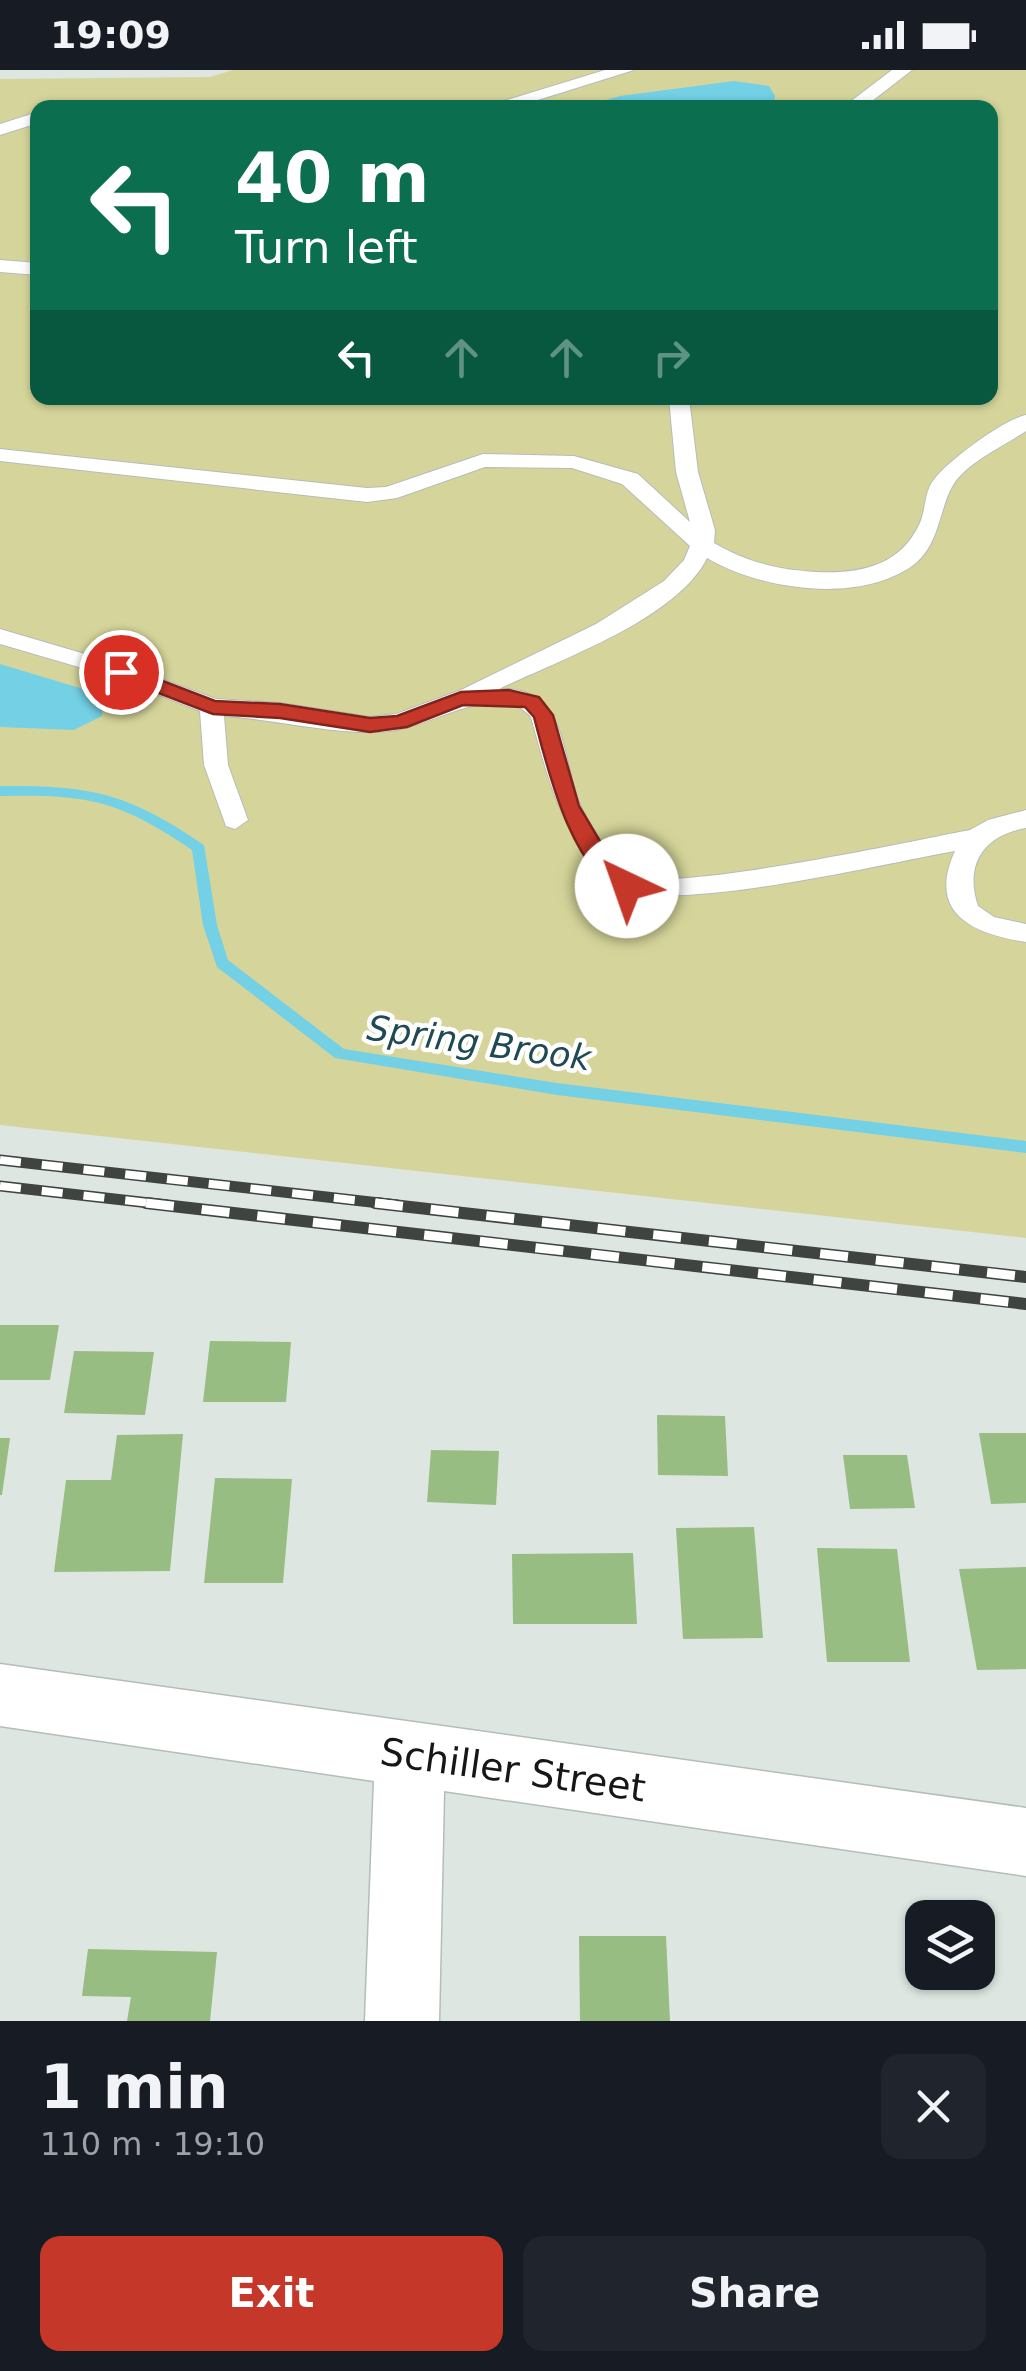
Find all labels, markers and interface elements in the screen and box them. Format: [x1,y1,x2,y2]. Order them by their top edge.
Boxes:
text: 19:09 [50,13,171,57]
text: 40 m [235,137,430,219]
icon: left [70,140,200,270]
text: Turn left [235,221,418,274]
icon: left [329,330,384,385]
icon: ahead [434,330,489,385]
icon: ahead [539,330,594,385]
icon: right [644,330,699,385]
pin [79,630,164,715]
icon: arrive [94,645,149,700]
position arrow [575,834,679,938]
water label: Spring Brook [365,1007,595,1079]
street label: Schiller Street [378,1730,648,1810]
map controls [905,1900,995,1990]
button: layers [905,1900,995,1990]
text: 1 min [40,2052,228,2122]
button: close [881,2054,986,2159]
text: 110 m · 19:10 [40,2125,265,2163]
button: Exit [40,2236,503,2351]
button: Share [523,2236,986,2351]

